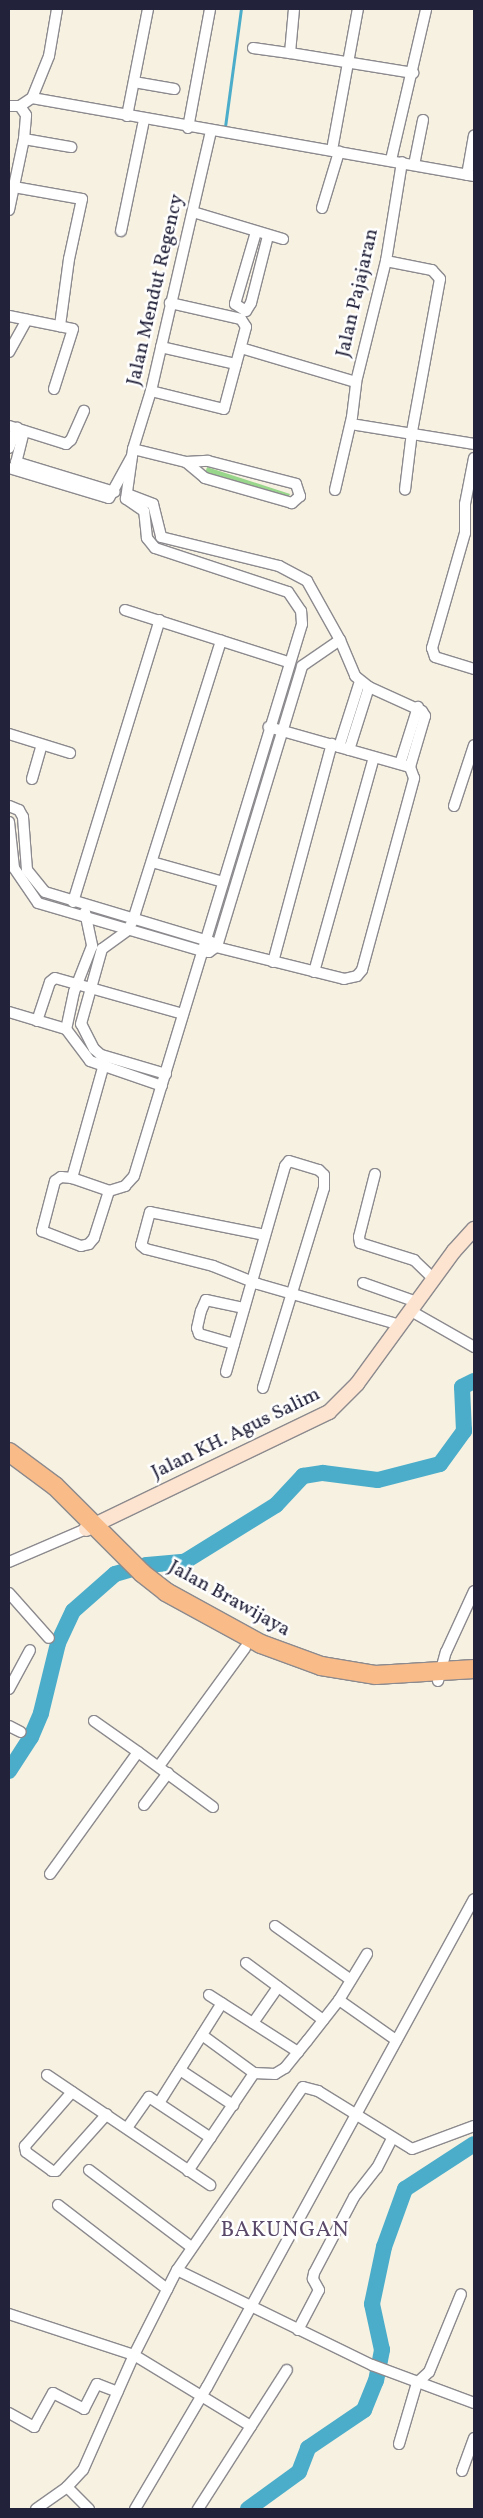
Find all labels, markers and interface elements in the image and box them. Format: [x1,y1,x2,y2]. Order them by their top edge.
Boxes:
street label: Jalan Mendut Regency [122,192,190,388]
street label: Jalan Pajajaran [332,226,384,360]
street label: Jalan KH. Agus Salim [148,1383,324,1485]
street label: Jalan Brawijaya [164,1556,294,1642]
district label: BAKUNGAN [219,2218,351,2244]

